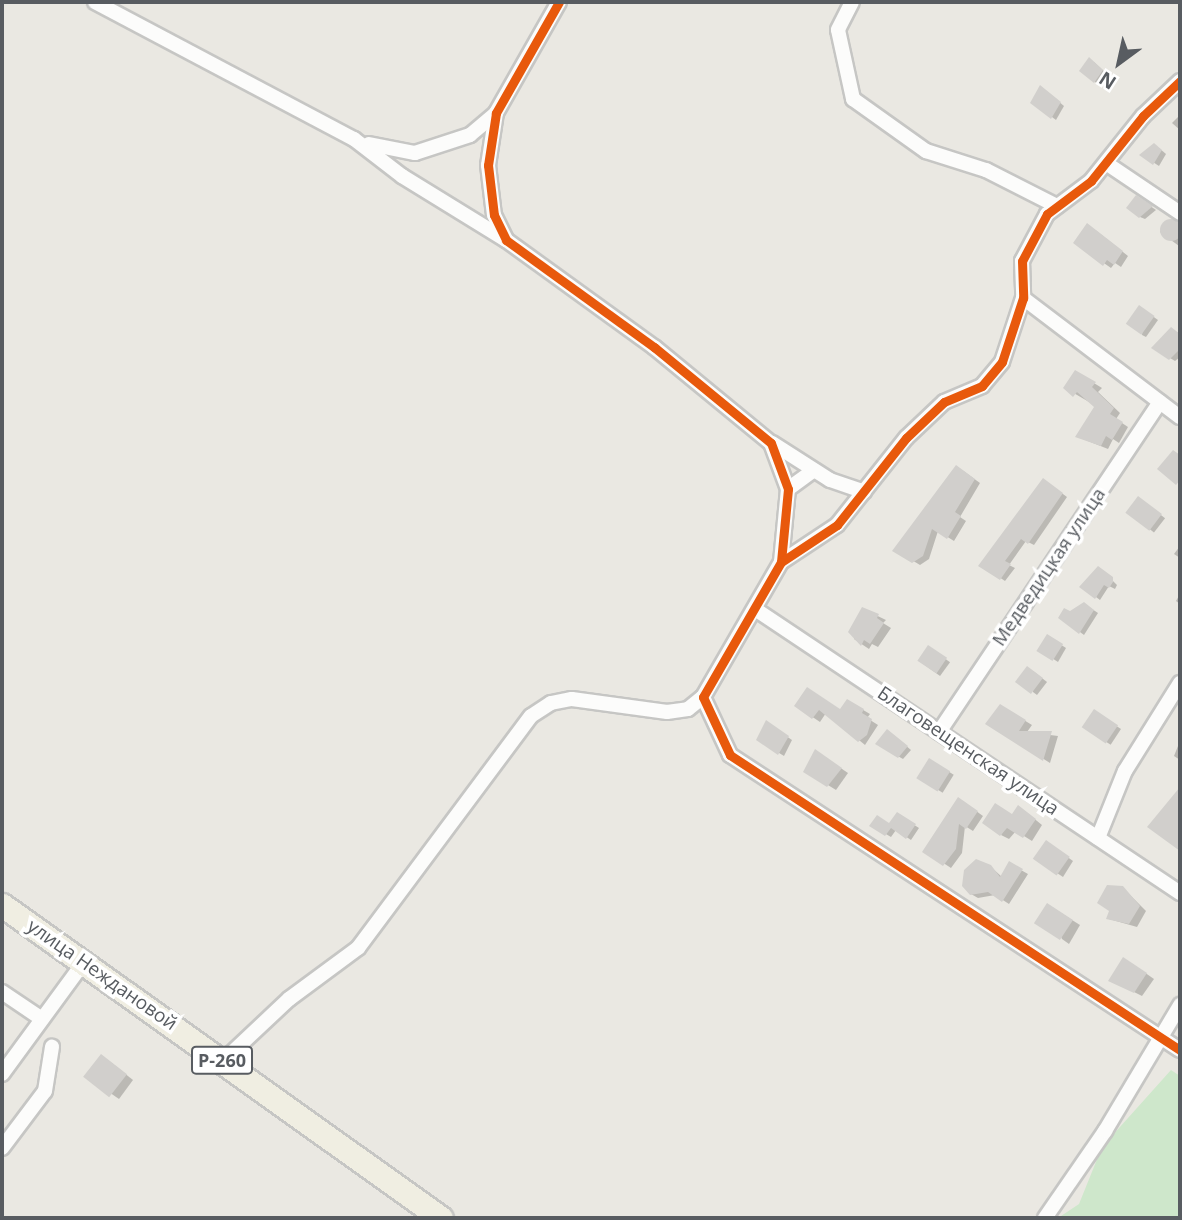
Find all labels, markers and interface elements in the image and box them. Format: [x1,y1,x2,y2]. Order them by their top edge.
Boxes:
north arrow [1084,28,1154,98]
text: N [1094,66,1121,96]
street label: Медведицкая улица [988,484,1110,650]
street label: Благовещенская улица [873,682,1063,820]
street label: улица Неждановой [23,915,181,1035]
road number: Р-260 [190,1045,254,1074]

